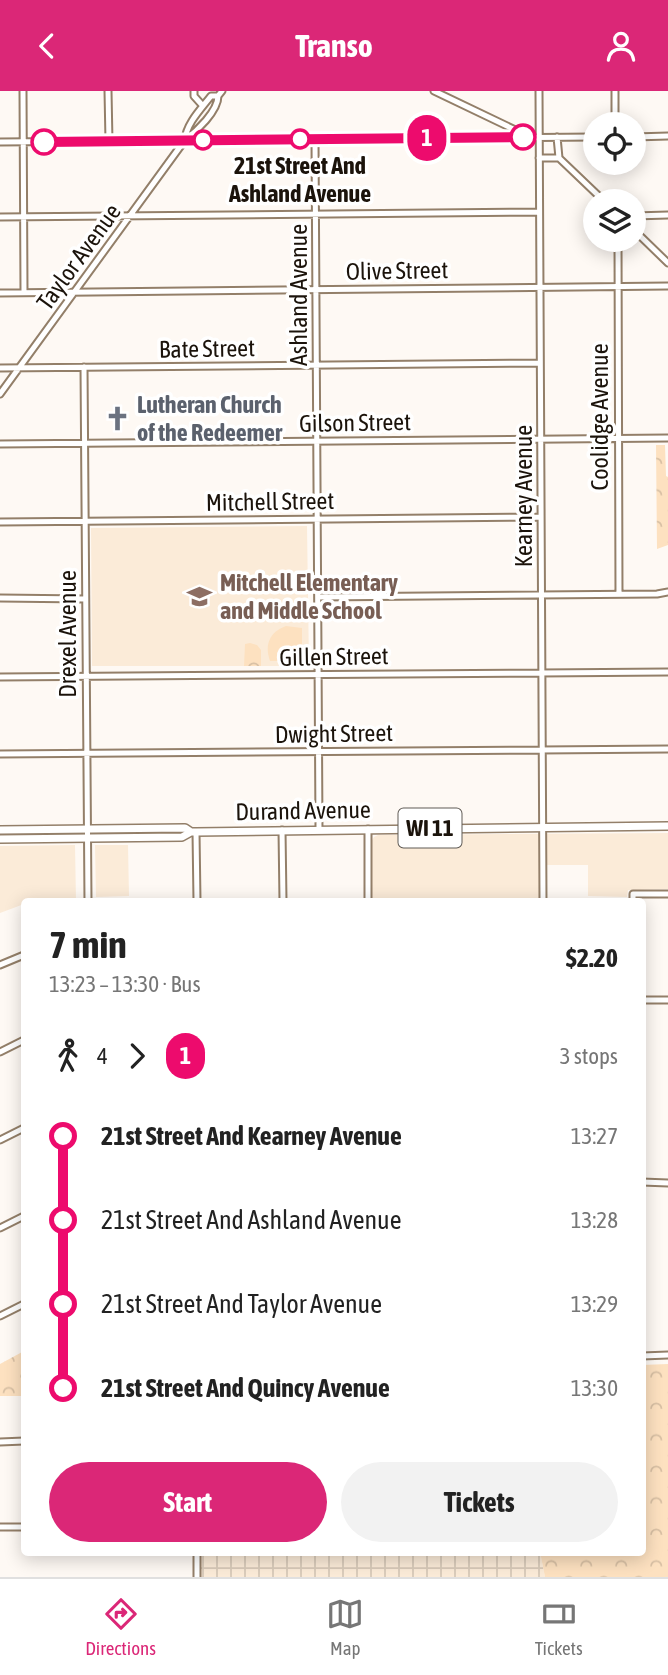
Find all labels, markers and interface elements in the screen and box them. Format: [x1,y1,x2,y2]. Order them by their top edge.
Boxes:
icon: back [28,27,66,65]
text: Transo [295,27,373,64]
icon: person [602,27,640,65]
map controls [583,112,646,252]
button: locate [583,112,646,175]
line badge: 1 [404,115,450,161]
text: 1 [421,124,433,151]
unlabelled marker [510,124,536,150]
unlabelled marker [31,129,57,155]
marker: 21st Street And Ashland Avenue [290,129,310,149]
unlabelled marker [193,130,213,150]
place label: 21st Street And Ashland Avenue [228,152,371,207]
button: layers [583,189,646,252]
street label: Taylor Avenue [31,199,126,315]
street label: Ashland Avenue [285,224,312,366]
street label: Olive Street [346,256,448,285]
street label: Bate Street [159,334,255,363]
street label: Coolidge Avenue [586,343,613,491]
place label: Lutheran Church of the Redeemer [137,391,283,446]
church icon: Lutheran Church of the Redeemer [103,405,131,433]
street label: Gilson Street [299,408,411,437]
street label: Kearney Avenue [510,425,537,567]
street label: Mitchell Street [206,487,334,516]
place label: Mitchell Elementary and Middle School [220,569,398,624]
street label: Drexel Avenue [54,570,81,698]
school or university icon: Mitchell Elementary and Middle School [186,583,214,611]
street label: Gillen Street [279,642,389,671]
street label: Dwight Street [275,719,393,748]
street label: Durand Avenue [235,796,371,825]
road number: WI 11 [398,809,462,848]
text: 7 min [49,923,127,966]
text: $2.20 [566,943,618,973]
text: 13:23 – 13:30 · Bus [49,971,201,997]
icon: walk [49,1037,87,1075]
icon: forward [118,1037,156,1075]
text: 1 [180,1042,191,1069]
text: 4 [97,1043,108,1069]
text: 3 stops [560,1043,618,1069]
text: 21st Street And Kearney Avenue [101,1121,402,1151]
text: 13:27 [571,1123,618,1149]
text: 21st Street And Ashland Avenue [101,1205,401,1235]
text: 13:28 [571,1207,618,1233]
text: 21st Street And Taylor Avenue [101,1289,382,1319]
text: 13:29 [571,1291,618,1317]
text: 21st Street And Quincy Avenue [101,1373,390,1403]
text: 13:30 [571,1375,618,1401]
button: Start [49,1462,327,1542]
button: Tickets [341,1462,618,1542]
tab: Directions [85,1595,156,1659]
tab: Map [326,1595,364,1659]
tab: Tickets [535,1595,583,1659]

